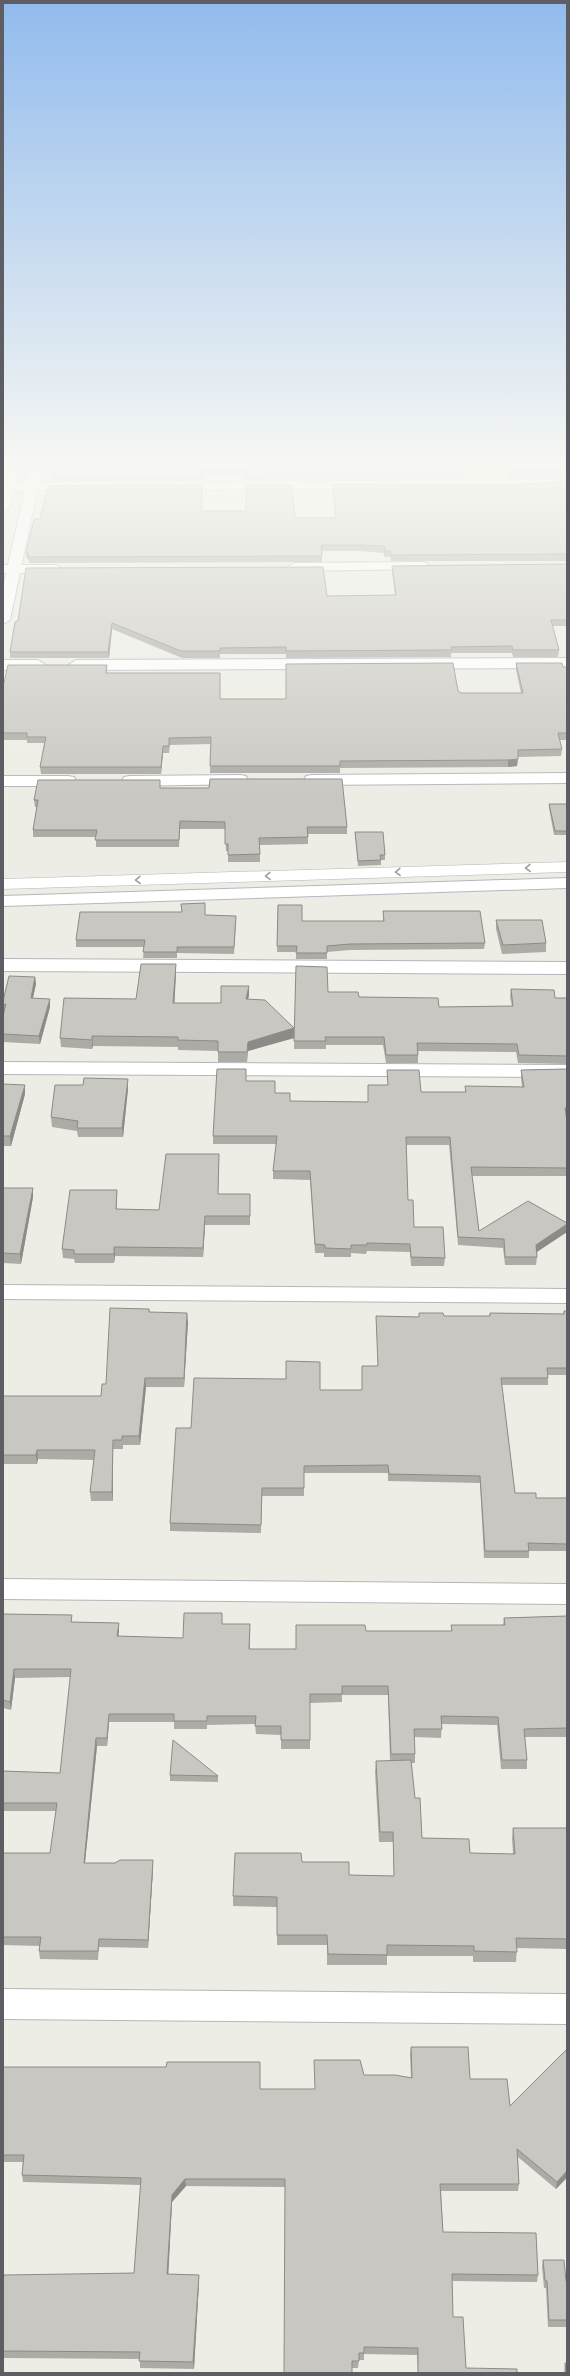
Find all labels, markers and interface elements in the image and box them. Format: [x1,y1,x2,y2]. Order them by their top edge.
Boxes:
one-way arrow [525,864,531,873]
one-way arrow [395,868,401,876]
one-way arrow [265,872,271,880]
one-way arrow [135,876,141,884]

